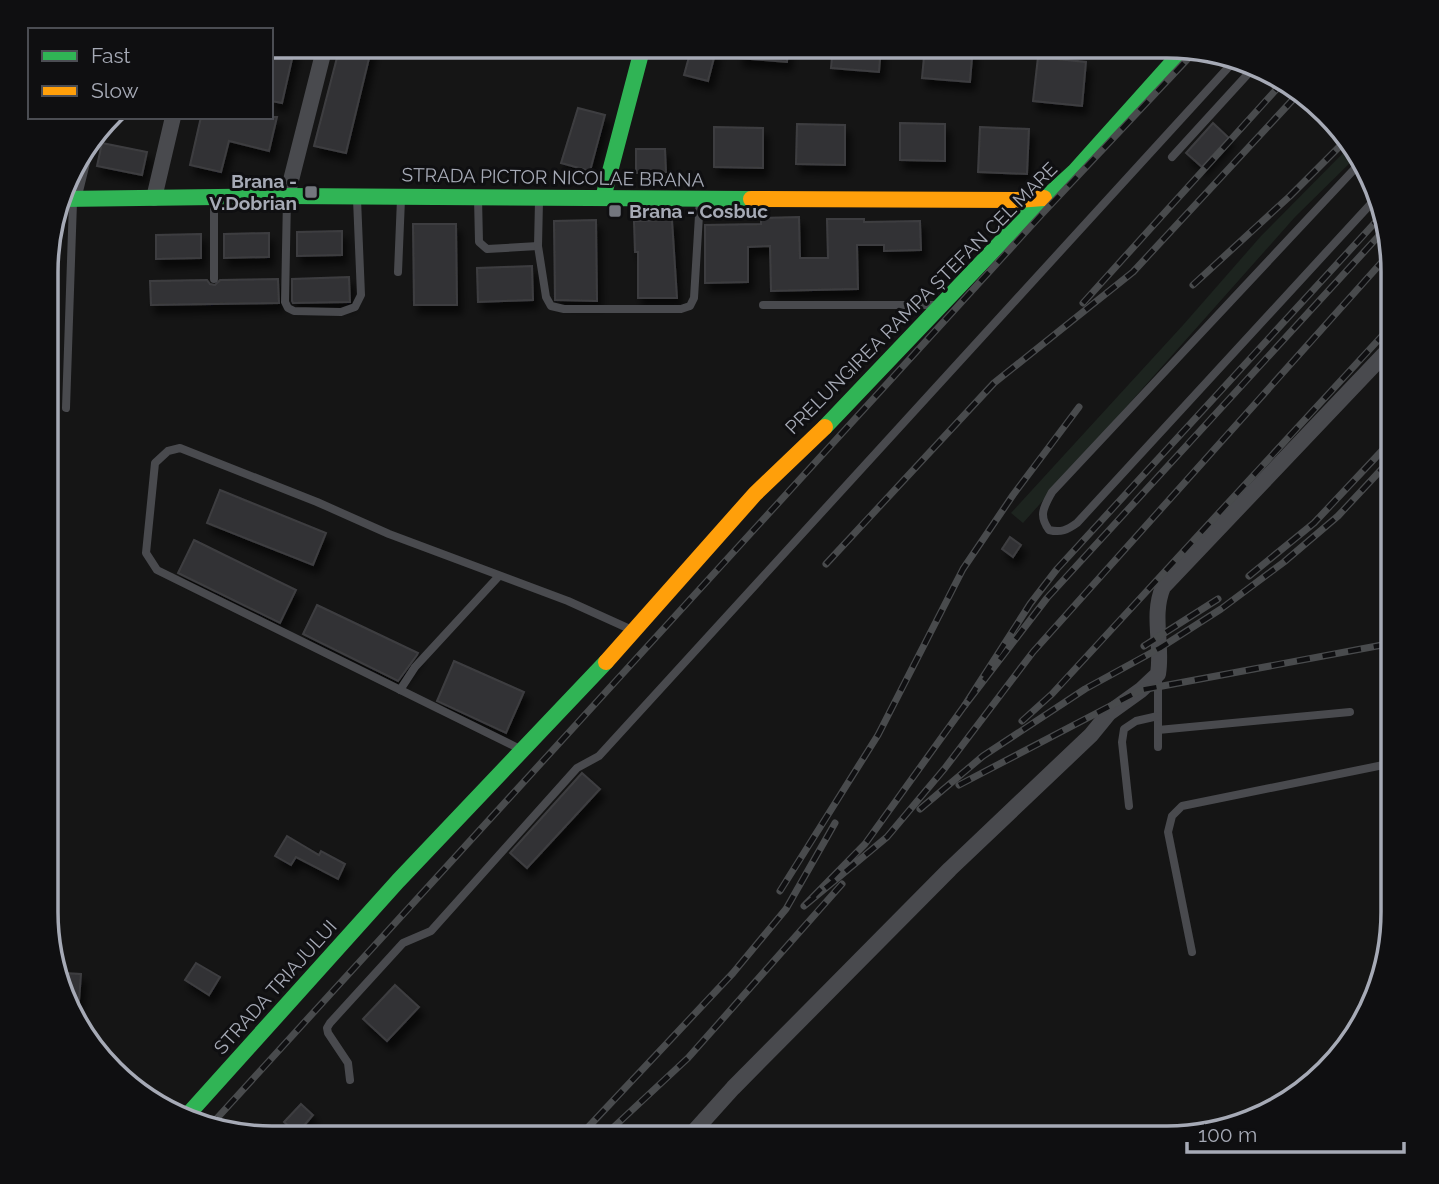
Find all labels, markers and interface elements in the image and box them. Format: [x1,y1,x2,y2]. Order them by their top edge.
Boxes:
legend [28,28,273,119]
text: Fast [91,43,131,68]
text: Slow [91,78,139,103]
street label: PRELUNGIREA RAMPA ȘTEFAN CEL MARE [781,158,1061,438]
street label: STRADA PICTOR NICOLAE BRANA [401,163,705,191]
place label: Brana - V.Dobrian [209,170,297,214]
marker: Brana - V.Dobrian [303,184,319,200]
place label: Brana - Cosbuc [629,200,768,222]
marker: Brana - Cosbuc [607,203,623,219]
street label: STRADA TRIAJULUI [209,916,341,1058]
scale bar [1187,1110,1404,1154]
text: 100 m [1198,1122,1257,1147]

